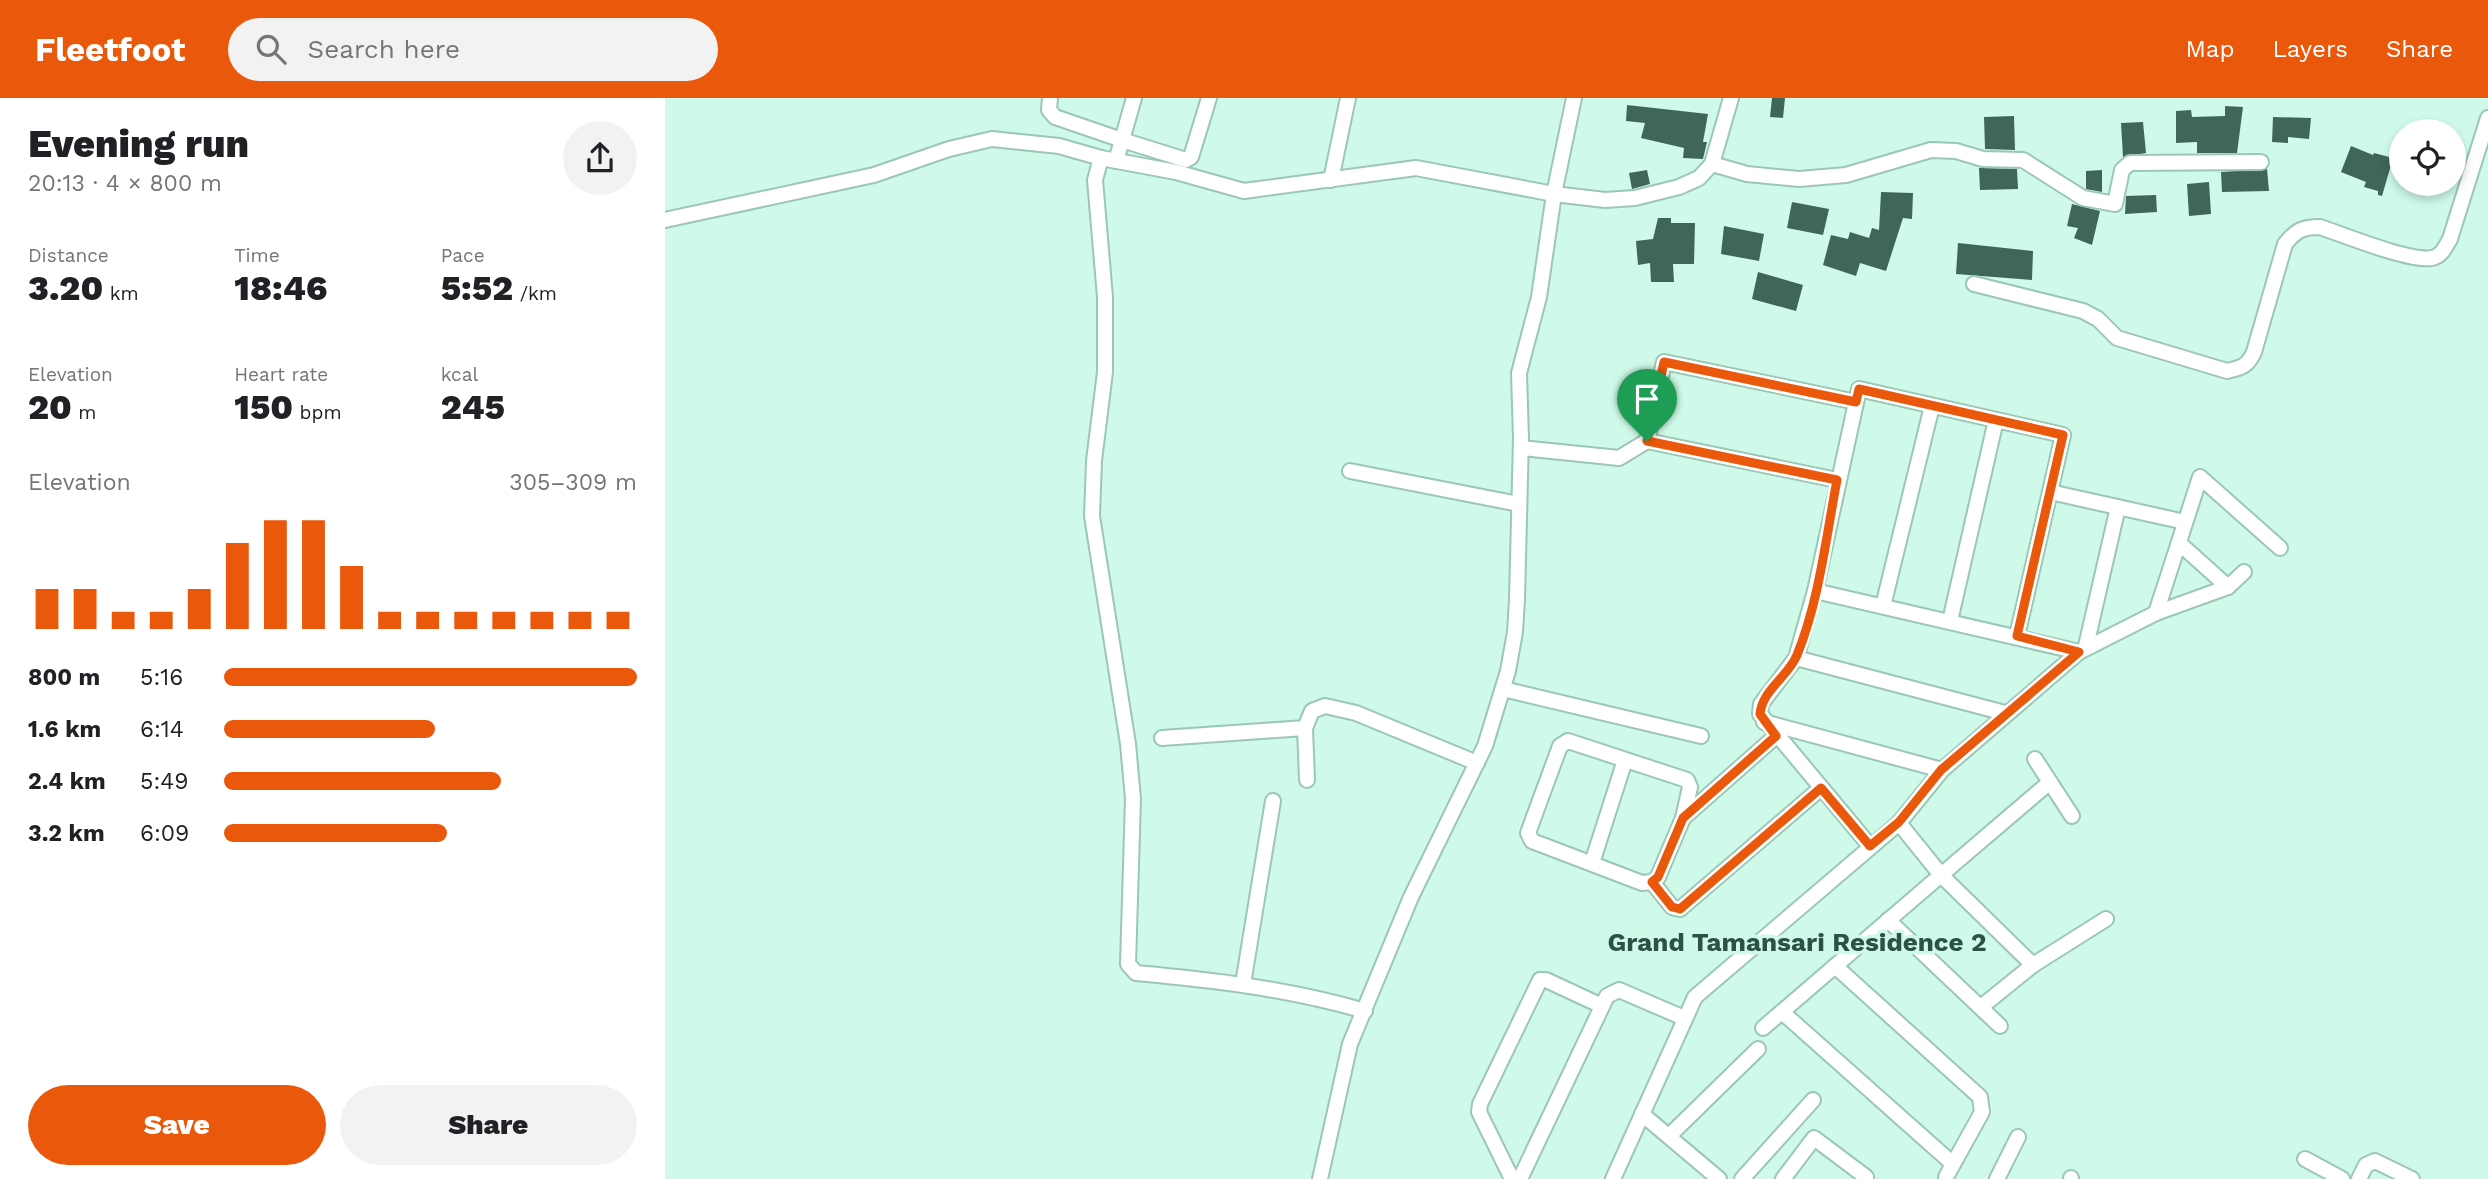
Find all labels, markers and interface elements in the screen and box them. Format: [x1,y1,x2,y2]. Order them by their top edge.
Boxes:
search box [228,18,718,81]
text: Fleetfoot [35,30,186,69]
icon: search [252,30,290,68]
text: Search here [308,34,460,64]
text: Map [2186,35,2234,63]
text: Layers [2272,35,2348,63]
text: Share [2386,35,2453,63]
map controls [2389,119,2466,196]
button: locate [2389,119,2466,196]
button: share [563,121,637,195]
text: Evening run [28,122,249,166]
text: 20:13 · 4 × 800 m [28,170,222,197]
text: Distance [28,244,109,267]
text: Time [234,244,280,267]
text: Pace [441,244,485,267]
text: 3.20 [28,267,103,309]
text: 18:46 [234,267,327,309]
text: 5:52 [441,267,513,309]
text: km [103,282,139,305]
text: /km [513,282,557,305]
text: Elevation [28,363,113,386]
text: Heart rate [234,363,328,386]
text: kcal [441,363,478,386]
pin [1617,369,1677,441]
icon: arrive [1628,380,1666,418]
text: 20 [28,386,72,428]
text: 150 [234,386,293,428]
text: 245 [441,386,505,428]
text: m [72,401,96,424]
text: bpm [293,401,342,424]
text: Elevation [28,469,131,496]
text: 305–309 m [509,469,637,496]
text: 800 m [28,664,100,691]
text: 5:16 [140,664,183,691]
text: 1.6 km [28,716,101,743]
text: 6:14 [140,716,184,743]
text: 2.4 km [28,768,106,795]
text: 5:49 [140,768,188,795]
text: 3.2 km [28,820,105,847]
text: 6:09 [140,820,189,847]
district label: Grand Tamansari Residence 2 [1607,927,1987,957]
button: Save [28,1085,326,1165]
button: Share [340,1085,637,1165]

